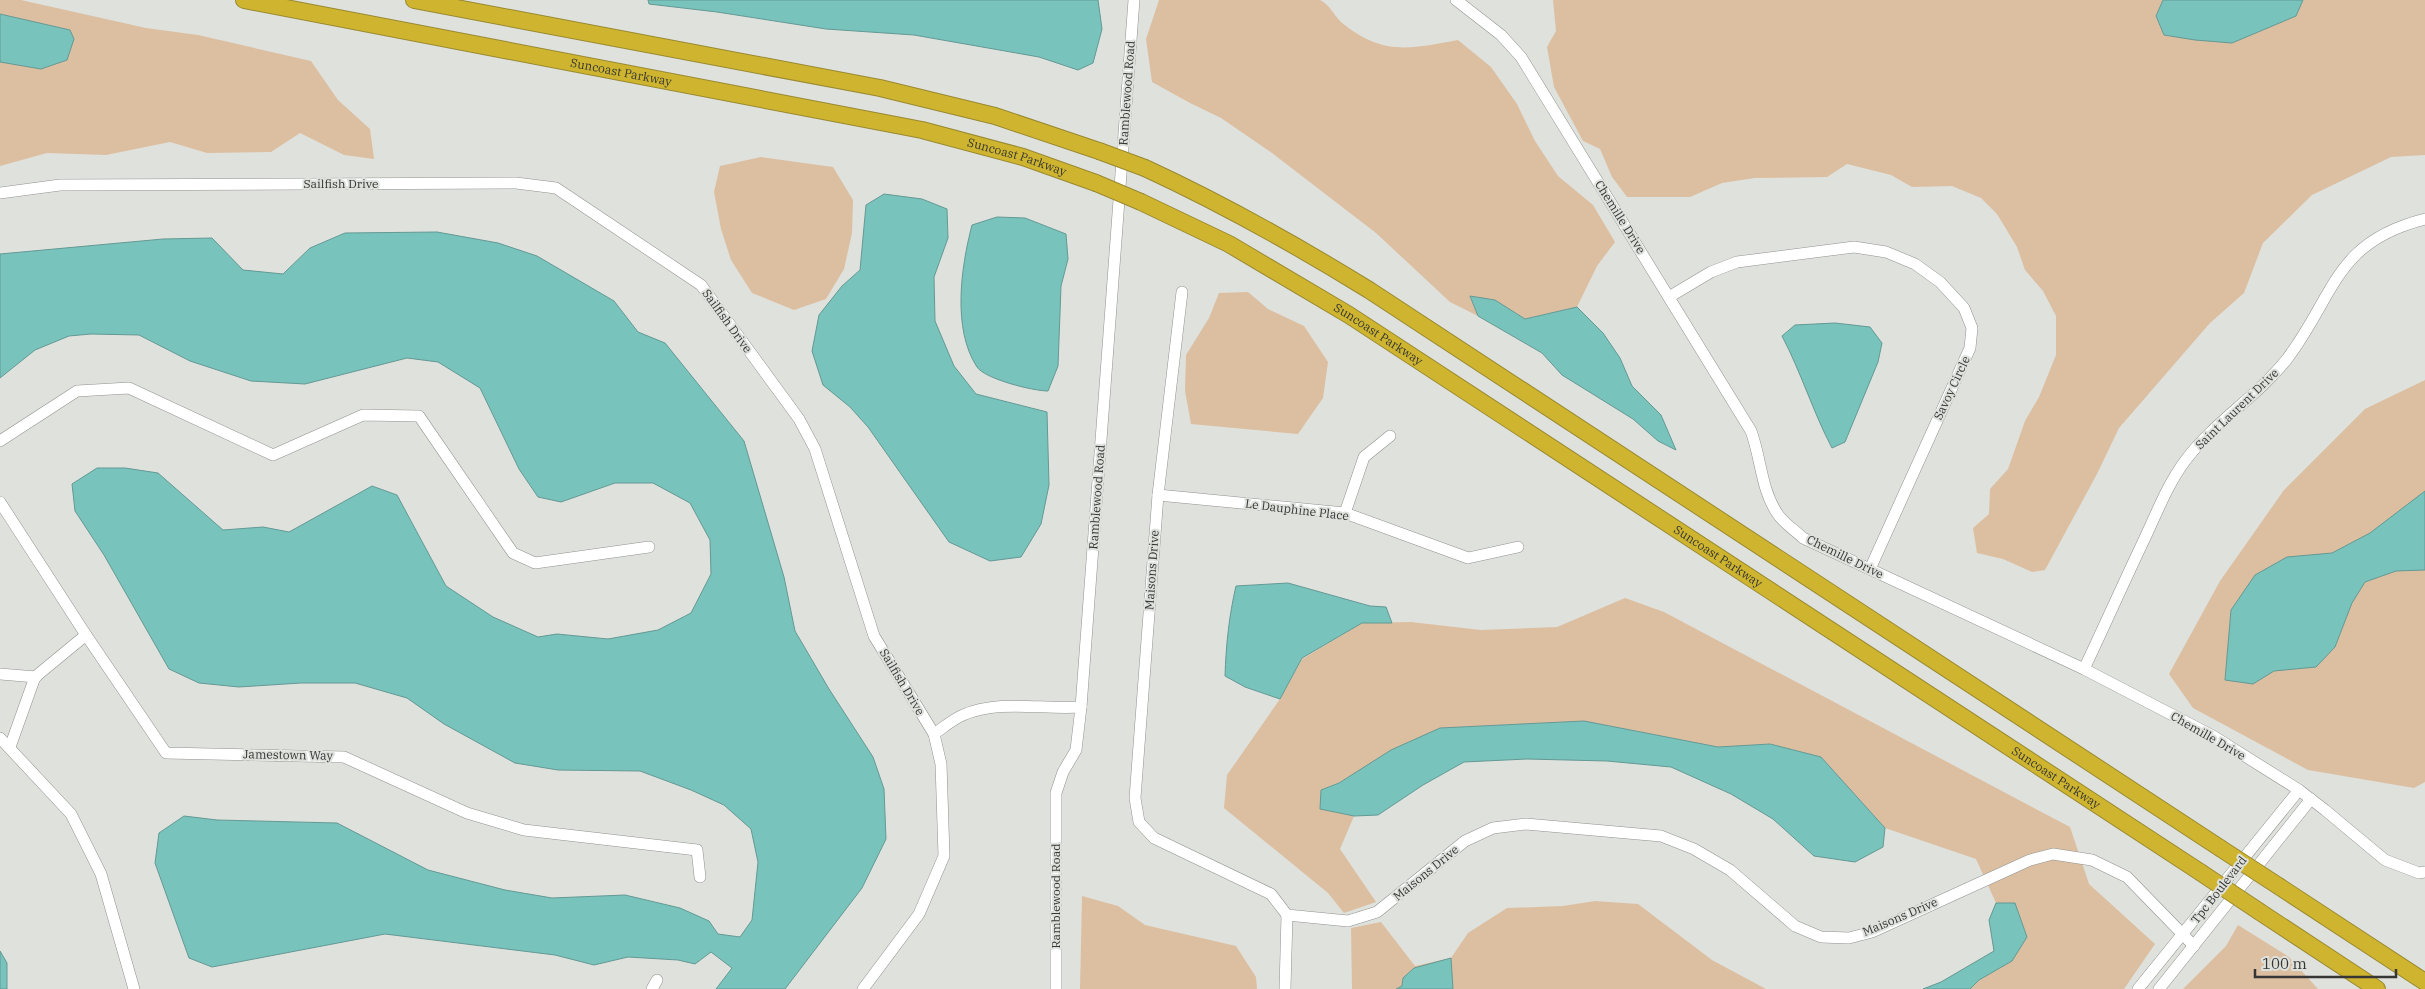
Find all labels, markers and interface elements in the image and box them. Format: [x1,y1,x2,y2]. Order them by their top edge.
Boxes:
street label: Ramblewood Road [1115,40,1138,146]
street label: Suncoast Parkway [569,55,674,89]
street label: Suncoast Parkway [966,134,1069,179]
street label: Sailfish Drive [303,176,379,191]
street label: Chemille Drive [1592,177,1649,256]
street label: Sailfish Drive [699,286,756,355]
street label: Suncoast Parkway [1331,300,1426,369]
street label: Savoy Circle [1930,353,1973,422]
street label: Saint Laurent Drive [2192,365,2281,452]
street label: Ramblewood Road [1085,444,1108,550]
street label: Le Dauphine Place [1244,496,1350,523]
street label: Suncoast Parkway [1671,522,1766,591]
street label: Maisons Drive [1141,530,1162,610]
street label: Chemille Drive [1804,531,1886,582]
street label: Sailfish Drive [877,646,928,718]
street label: Chemille Drive [2168,708,2248,763]
street label: Suncoast Parkway [2009,743,2104,812]
street label: Jamestown Way [243,746,334,763]
street label: Maisons Drive [1390,842,1462,904]
street label: Ramblewood Road [1048,844,1063,948]
street label: Tpc Boulevard [2188,853,2250,926]
street label: Maisons Drive [1860,894,1940,939]
scale bar [2255,946,2396,978]
text: 100 m [2262,954,2307,973]

